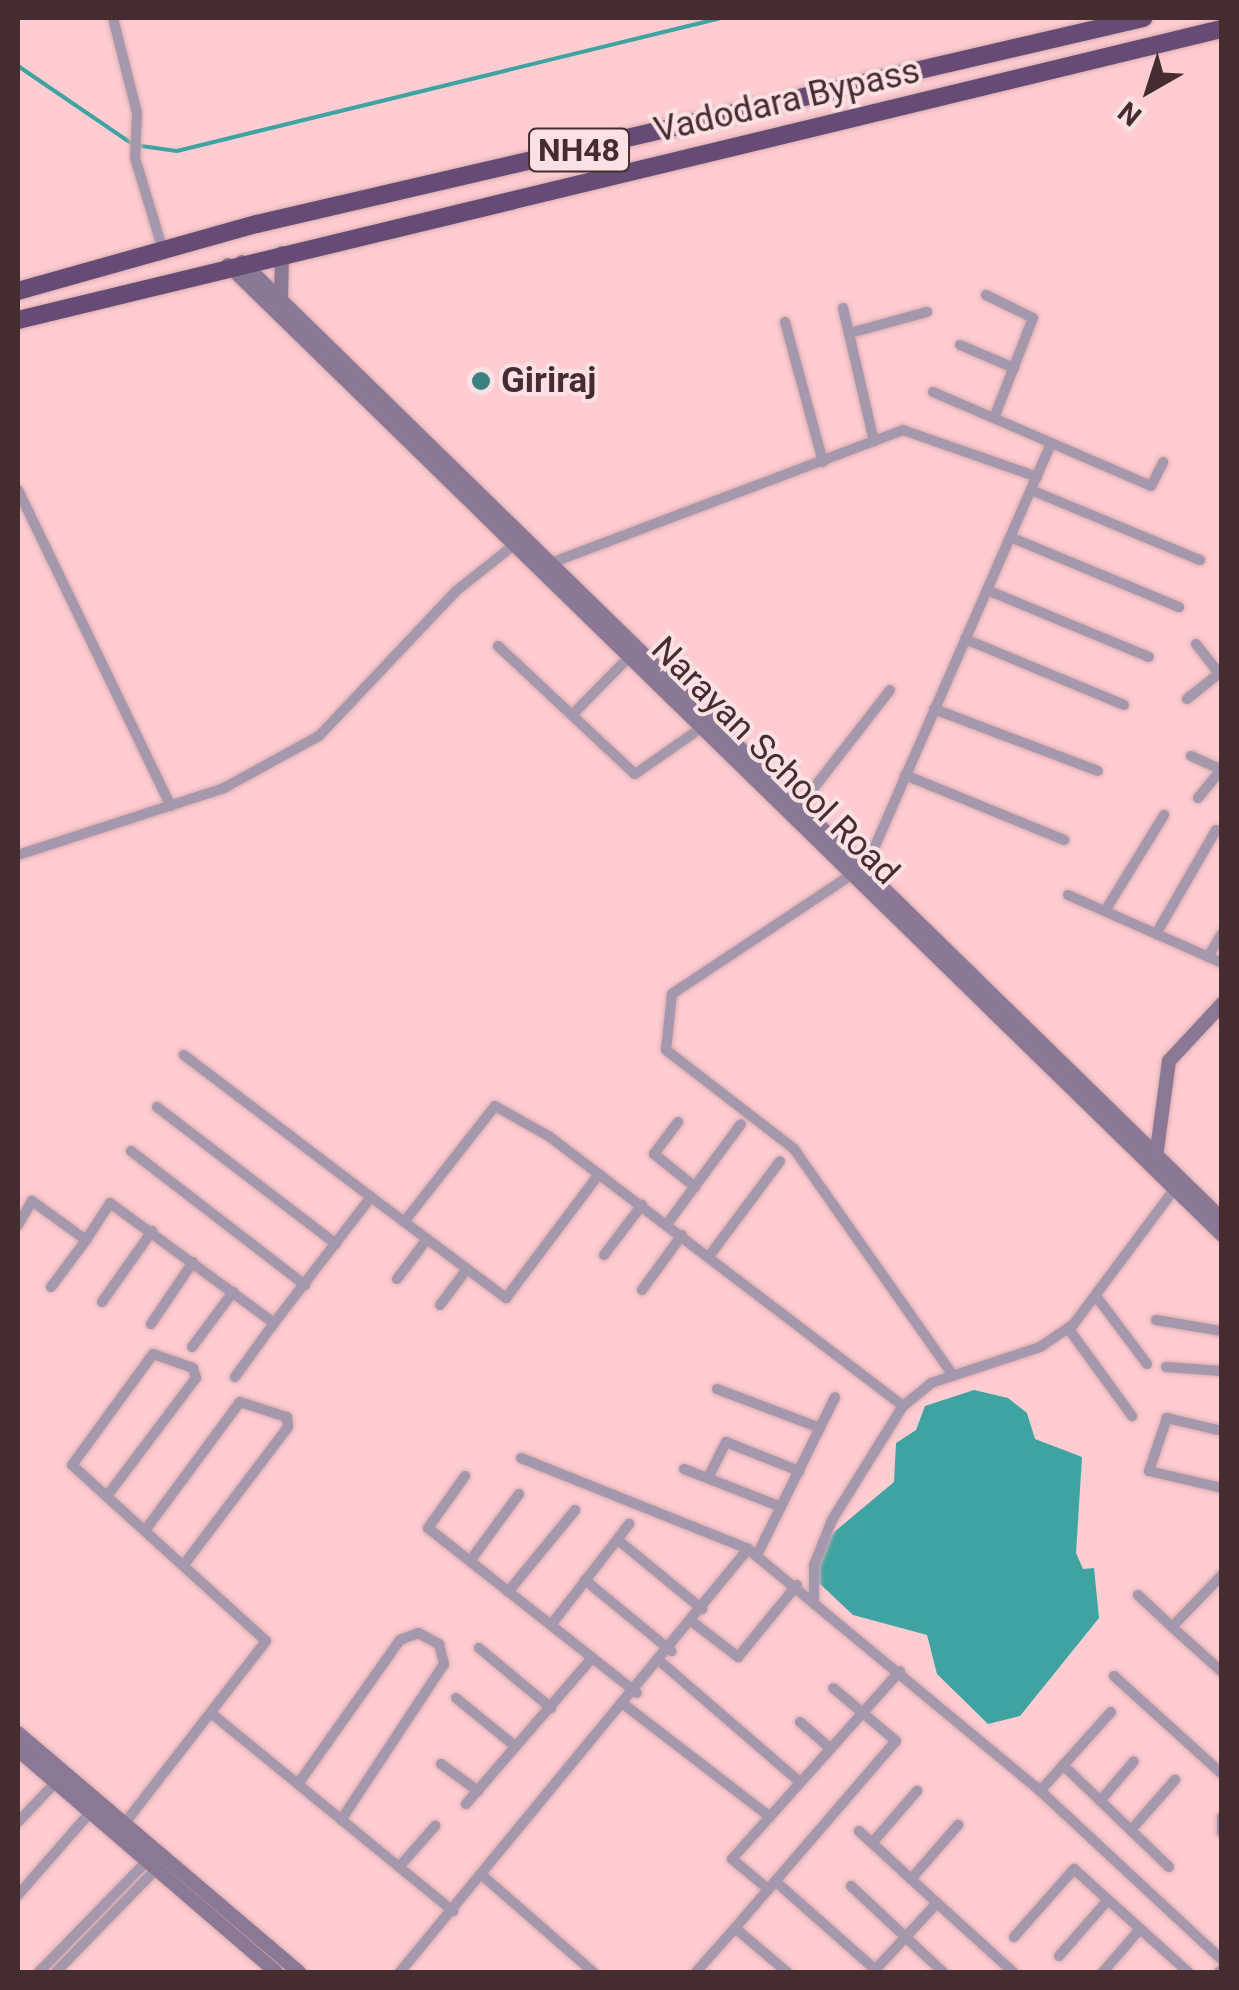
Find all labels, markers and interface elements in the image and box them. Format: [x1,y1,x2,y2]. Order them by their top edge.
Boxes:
north arrow [1099,40,1199,140]
street label: Vadodara Bypass [650,50,924,152]
text: N [1112,95,1148,133]
road number: NH48 [526,123,632,177]
place label: Giriraj [501,360,596,402]
marker: Giriraj [470,370,492,392]
street label: Narayan School Road [642,628,908,894]

